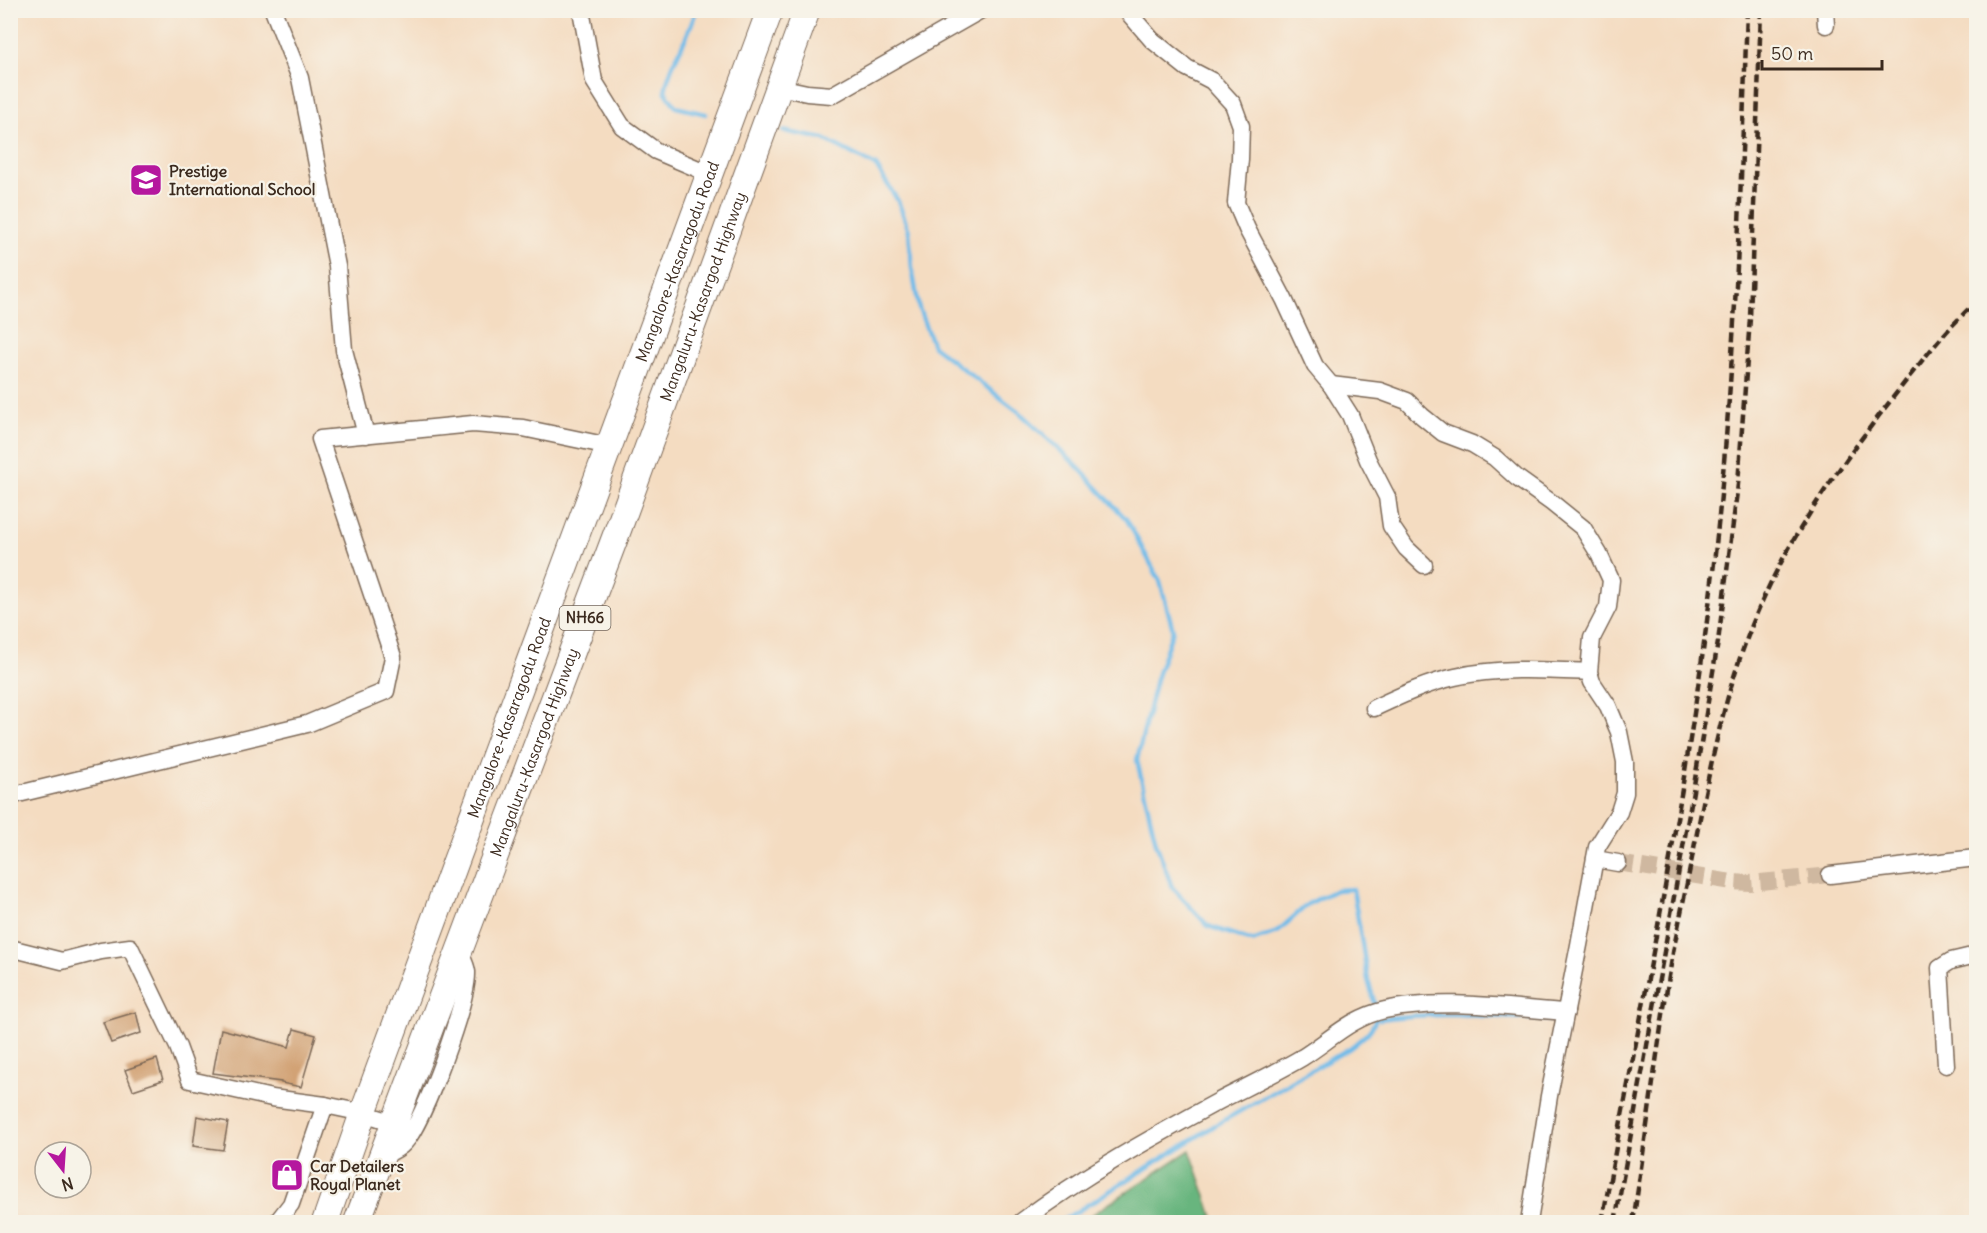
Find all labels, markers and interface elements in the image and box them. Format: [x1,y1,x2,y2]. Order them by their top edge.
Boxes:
scale bar [1762,33,1882,71]
text: 50 m [1771,42,1813,65]
street label: Mangalore-Kasaragodu Road [631,158,723,365]
place label: Prestige International School [169,161,315,199]
school or university icon: Prestige International School [128,162,164,198]
street label: Mangaluru-Kasargod Highway [656,189,750,404]
road number: NH66 [560,606,610,630]
street label: Mangalore-Kasaragodu Road [463,614,555,821]
street label: Mangaluru-Kasargod Highway [486,645,583,859]
north arrow [33,1140,93,1200]
place label: Car Detailers Royal Planet [310,1156,404,1195]
shop icon: Car Detailers Royal Planet [269,1157,305,1193]
text: N [59,1173,76,1196]

